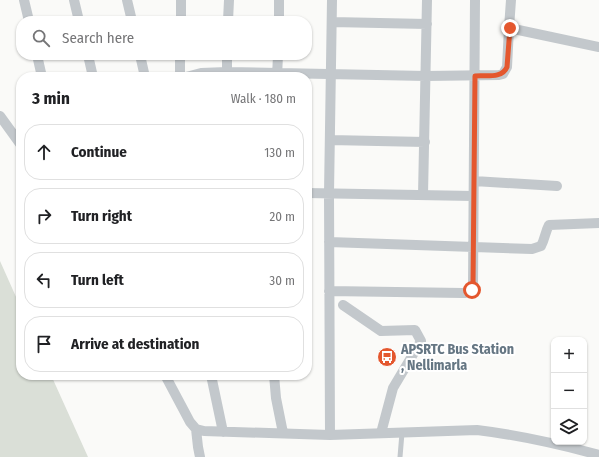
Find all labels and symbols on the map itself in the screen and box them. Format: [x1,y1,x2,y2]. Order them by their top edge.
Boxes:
route end [501,19,519,37]
route start [463,281,481,299]
place label: APSRTC Bus Station , Nellimarla [400,341,514,374]
bus stop icon: APSRTC Bus Station , Nellimarla [376,346,398,368]

